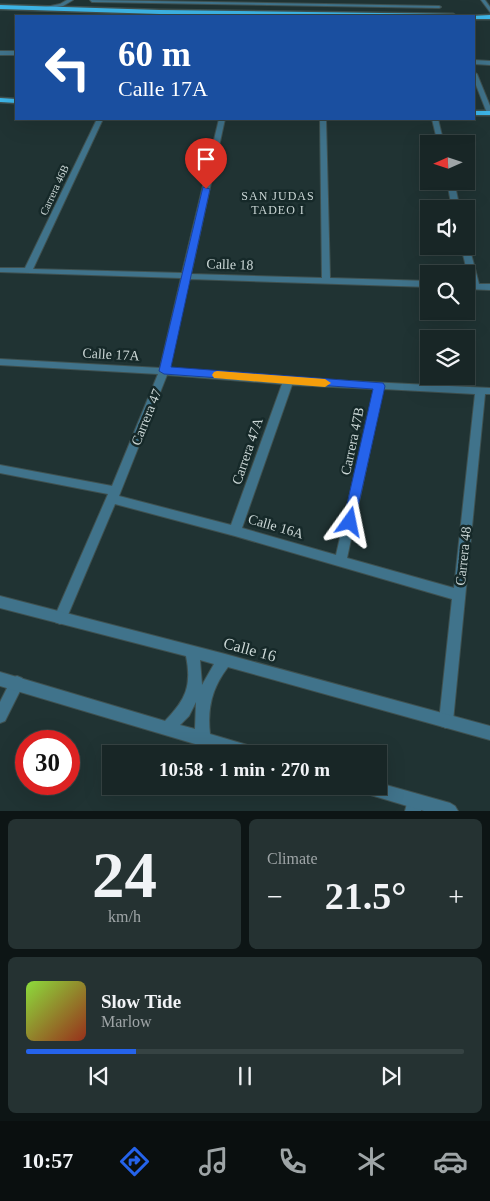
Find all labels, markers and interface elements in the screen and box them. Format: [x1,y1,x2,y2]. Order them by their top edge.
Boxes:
icon: left [35,35,100,100]
text: 60 m [118,35,191,74]
text: Calle 17A [118,76,208,101]
north arrow [420,135,475,190]
map controls [420,135,475,385]
pin [185,138,227,189]
icon: arrive [192,145,220,173]
street label: Carrera 46B [37,163,71,217]
district label: SAN JUDAS TADEO I [241,189,315,217]
button: sound [420,200,475,255]
street label: Calle 18 [206,256,254,273]
button: search [420,265,475,320]
button: layers [420,330,475,385]
street label: Calle 17A [82,346,141,364]
street label: Carrera 47 [128,387,165,448]
street label: Carrera 47B [338,406,367,476]
street label: Carrera 47A [229,415,266,486]
position arrow [323,495,375,547]
street label: Calle 16A [246,511,306,542]
street label: Carrera 48 [453,526,474,586]
street label: Calle 16 [222,634,278,665]
speed limit sign: 30 [15,730,80,795]
text: 10:58 · 1 min · 270 m [159,759,330,780]
text: 24 [92,839,157,911]
text: Climate [267,850,318,867]
text: 21.5° [325,875,406,917]
text: − [267,881,283,912]
text: + [448,881,464,912]
text: km/h [108,908,141,925]
text: Slow Tide [101,991,181,1012]
text: Marlow [101,1013,152,1030]
icon: previous [85,1062,113,1090]
icon: pause [231,1062,259,1090]
icon: next [377,1062,405,1090]
icon: directions [117,1144,152,1179]
icon: music [196,1144,231,1179]
icon: phone [275,1144,310,1179]
icon: climate [354,1144,389,1179]
icon: car [433,1144,468,1179]
text: 10:57 [22,1148,73,1173]

